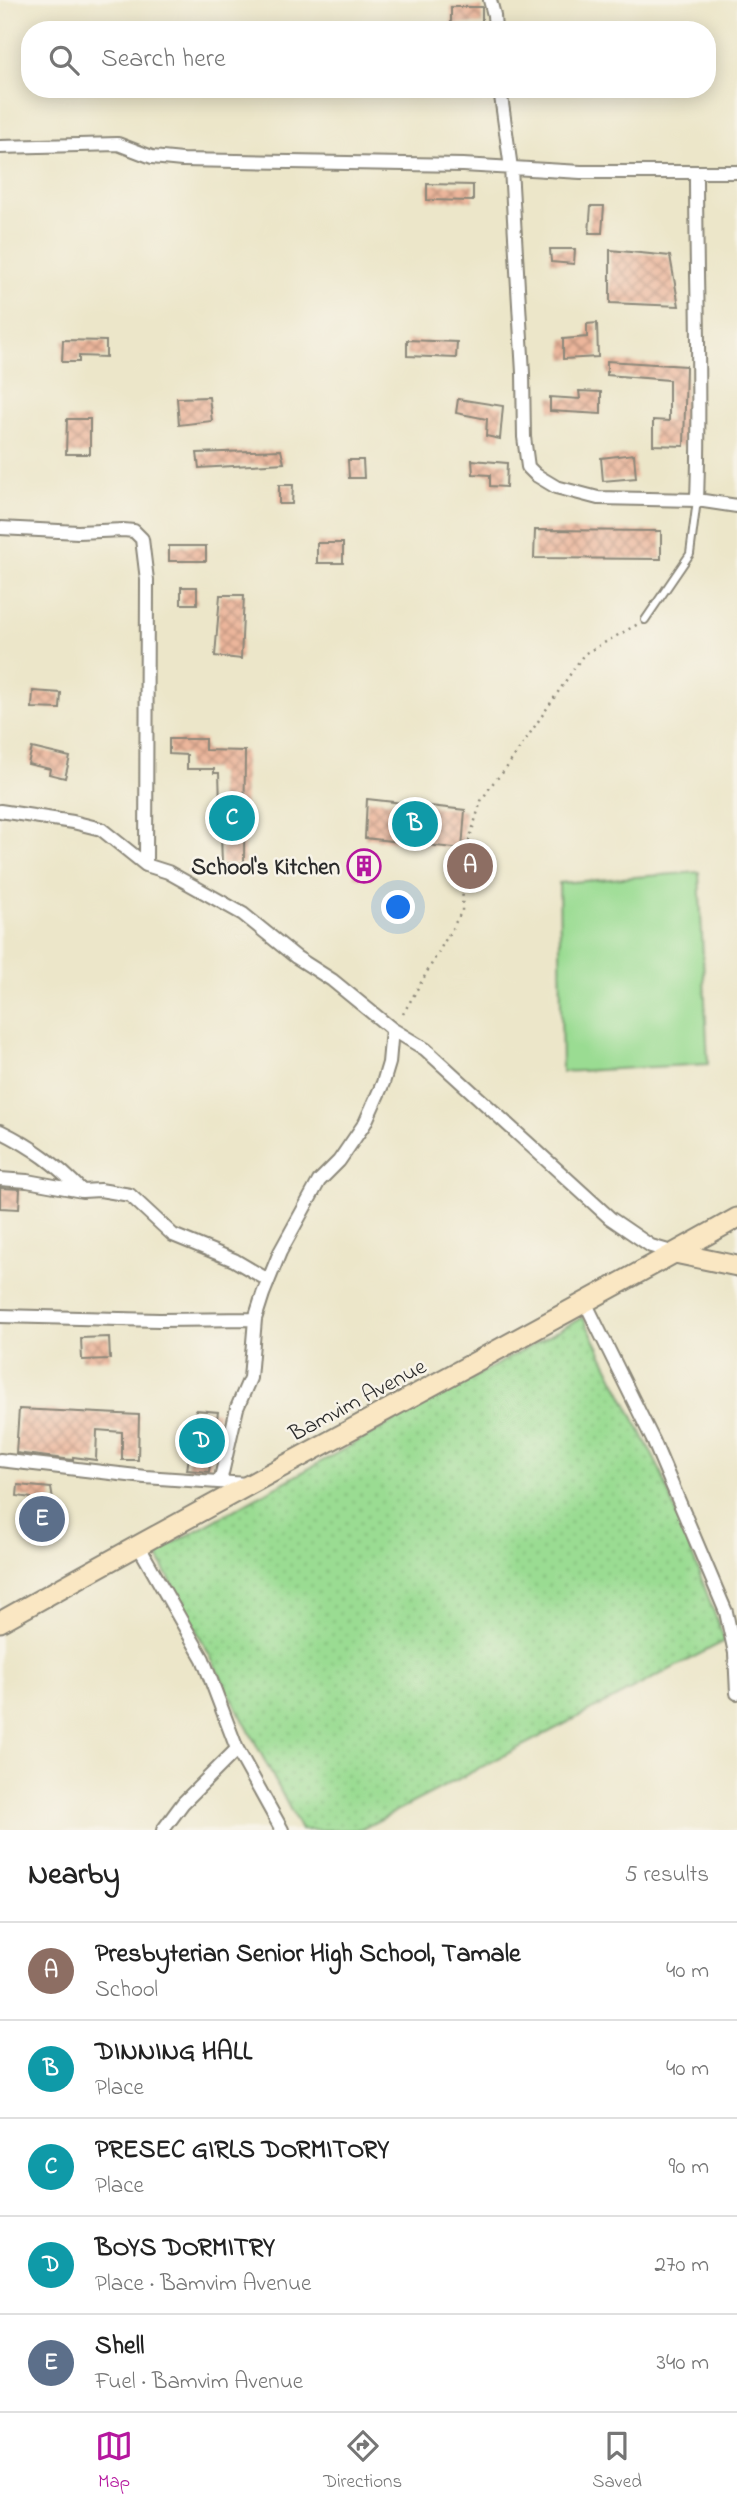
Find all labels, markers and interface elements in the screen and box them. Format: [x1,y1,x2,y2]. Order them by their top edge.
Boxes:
search box [21,21,716,98]
icon: search [45,41,83,79]
text: Search here [101,41,226,79]
pin: C [209,792,255,844]
pin: B [392,798,438,850]
pin: A [447,840,493,892]
building icon: School's Kitchen [345,847,383,885]
place label: School's Kitchen [191,852,340,885]
your location [381,890,415,924]
street label: Bamvim Avenue [283,1351,433,1452]
pin: D [179,1415,225,1467]
pin: E [19,1493,65,1545]
text: Nearby [28,1854,120,1898]
text: 5 results [625,1859,709,1892]
text: Presbyterian Senior High School, Tamale [95,1936,521,1974]
text: A [44,1955,58,1988]
text: 40 m [666,1955,709,1988]
text: School [95,1974,158,2007]
text: DINNING HALL [95,2034,252,2072]
text: B [43,2053,59,2086]
text: 40 m [666,2053,709,2086]
text: Place [95,2072,144,2105]
text: PRESEC GIRLS DORMITORY [95,2132,389,2170]
text: C [45,2151,57,2184]
text: 90 m [669,2151,709,2184]
text: Place [95,2170,144,2203]
text: BOYS DORMITRY [95,2230,275,2268]
text: D [43,2249,59,2282]
text: 270 m [655,2249,709,2282]
text: Place · Bamvim Avenue [95,2268,311,2301]
text: Shell [95,2328,144,2366]
text: E [44,2347,58,2380]
text: 340 m [656,2347,709,2380]
text: Fuel · Bamvim Avenue [95,2366,303,2399]
tab: Map [95,2427,133,2496]
tab: Directions [323,2427,402,2496]
tab: Saved [592,2427,642,2496]

